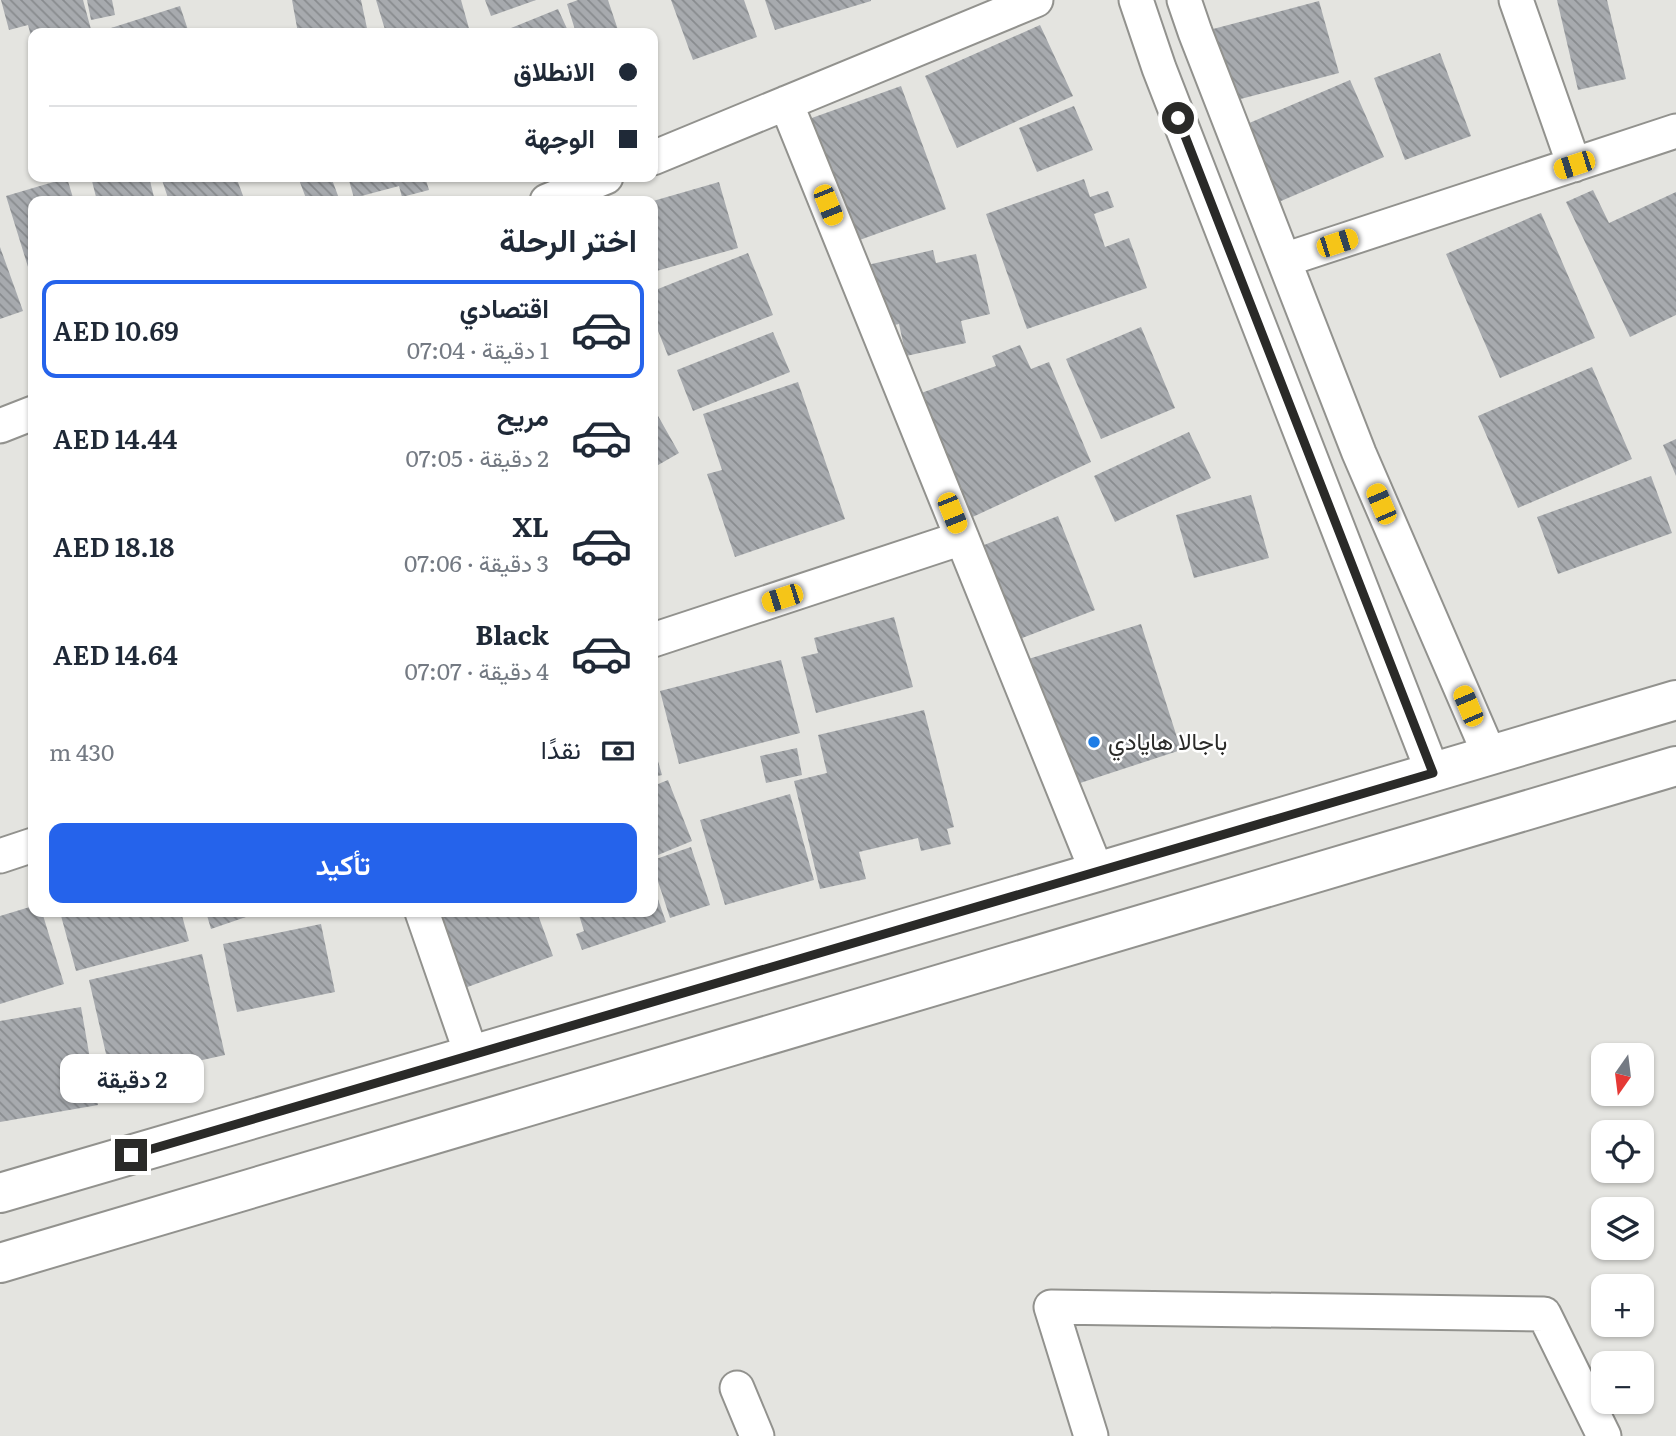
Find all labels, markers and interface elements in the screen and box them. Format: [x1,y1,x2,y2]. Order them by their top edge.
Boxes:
text: الانطلاق [513,50,595,89]
route start [1162,102,1194,134]
text: الوجهة [524,117,595,156]
car [1551,149,1598,181]
car [811,182,846,228]
text: اختر الرحلة [499,214,637,262]
car [1314,227,1361,259]
text: اقتصادي [460,287,549,326]
icon: car [570,298,633,361]
text: AED 10.69 [53,310,179,349]
text: 1 دقيقة · 07:04 [407,332,549,366]
text: مريح [497,395,549,434]
icon: car [570,406,633,469]
text: AED 14.44 [53,418,178,457]
text: 2 دقيقة · 07:05 [405,440,549,474]
car [1364,481,1399,527]
car [935,490,970,536]
text: XL [512,506,549,545]
icon: car [570,514,633,577]
text: AED 18.18 [53,526,174,565]
text: 3 دقيقة · 07:06 [404,545,549,579]
car [759,582,806,614]
text: Black [475,614,549,653]
icon: car [570,622,633,685]
text: AED 14.64 [53,634,178,673]
text: 4 دقيقة · 07:07 [405,653,549,687]
car [1451,683,1486,729]
place label: باجالا هايادي [1108,722,1227,761]
text: نقدًا [541,728,581,767]
icon: cash [599,732,637,770]
text: 430 m [49,734,114,768]
marker: باجالا هايادي [1086,734,1102,750]
button: تأكيد [49,823,637,903]
north arrow [1591,1043,1654,1106]
map controls [1591,1043,1654,1414]
callout: 2 دقيقة [59,1054,203,1102]
text: 2 دقيقة [97,1061,167,1095]
button: locate [1591,1120,1654,1183]
route end [115,1139,147,1171]
button: layers [1591,1197,1654,1260]
button: + [1591,1274,1654,1337]
button: − [1591,1351,1654,1414]

